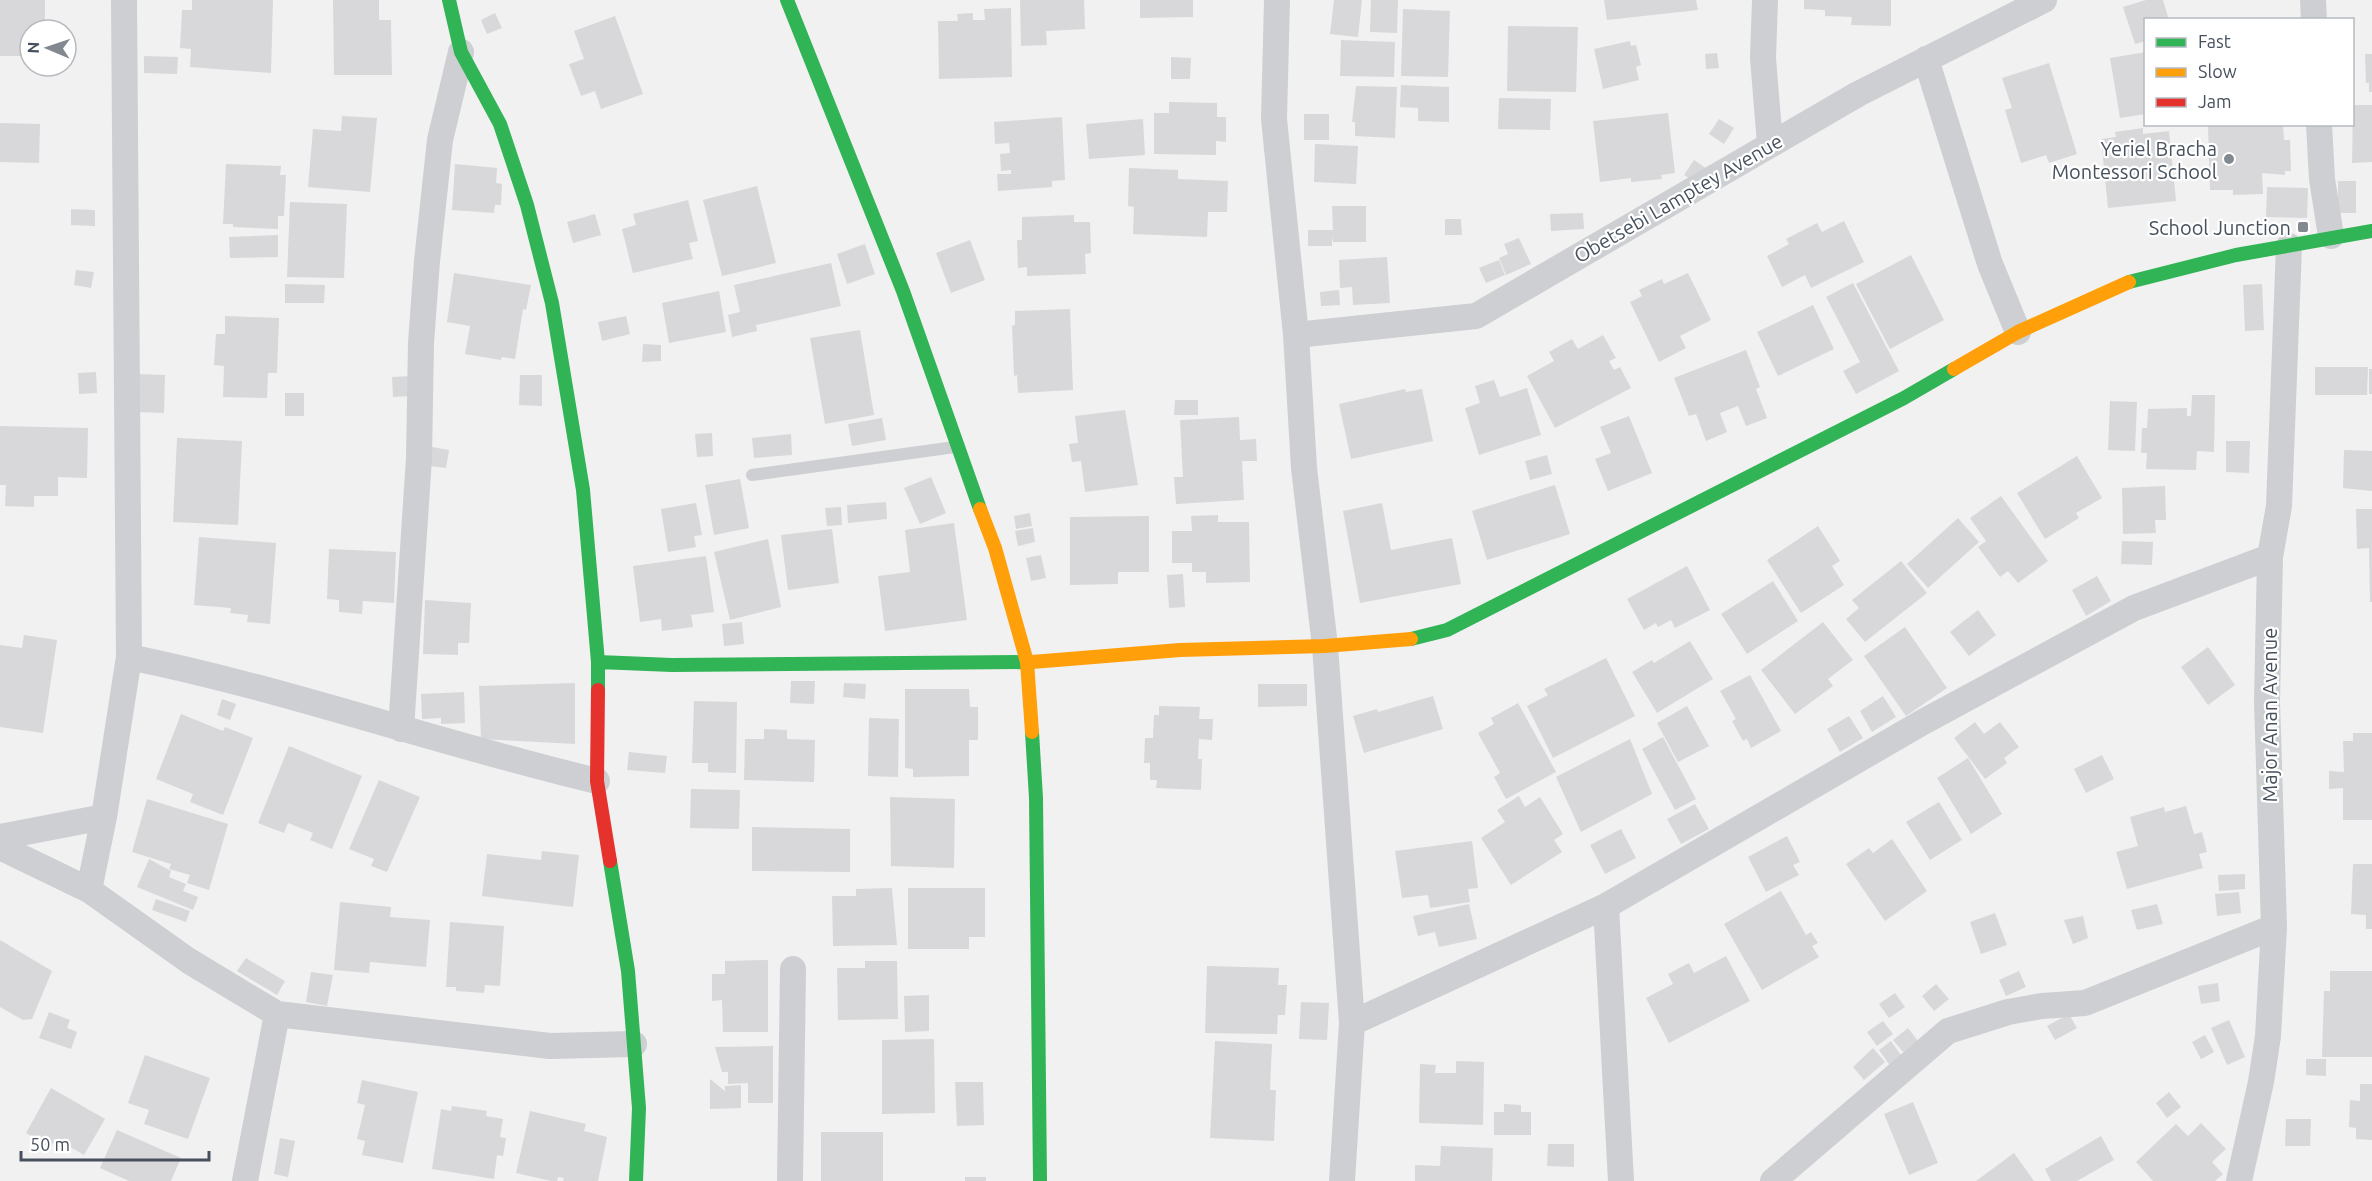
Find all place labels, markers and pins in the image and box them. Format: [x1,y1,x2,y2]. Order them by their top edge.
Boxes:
place label: Yeriel Bracha Montessori School [2052,137,2217,183]
marker: Yeriel Bracha Montessori School [2222,152,2236,166]
place label: School Junction [2149,216,2291,239]
marker: School Junction [2296,220,2310,234]

